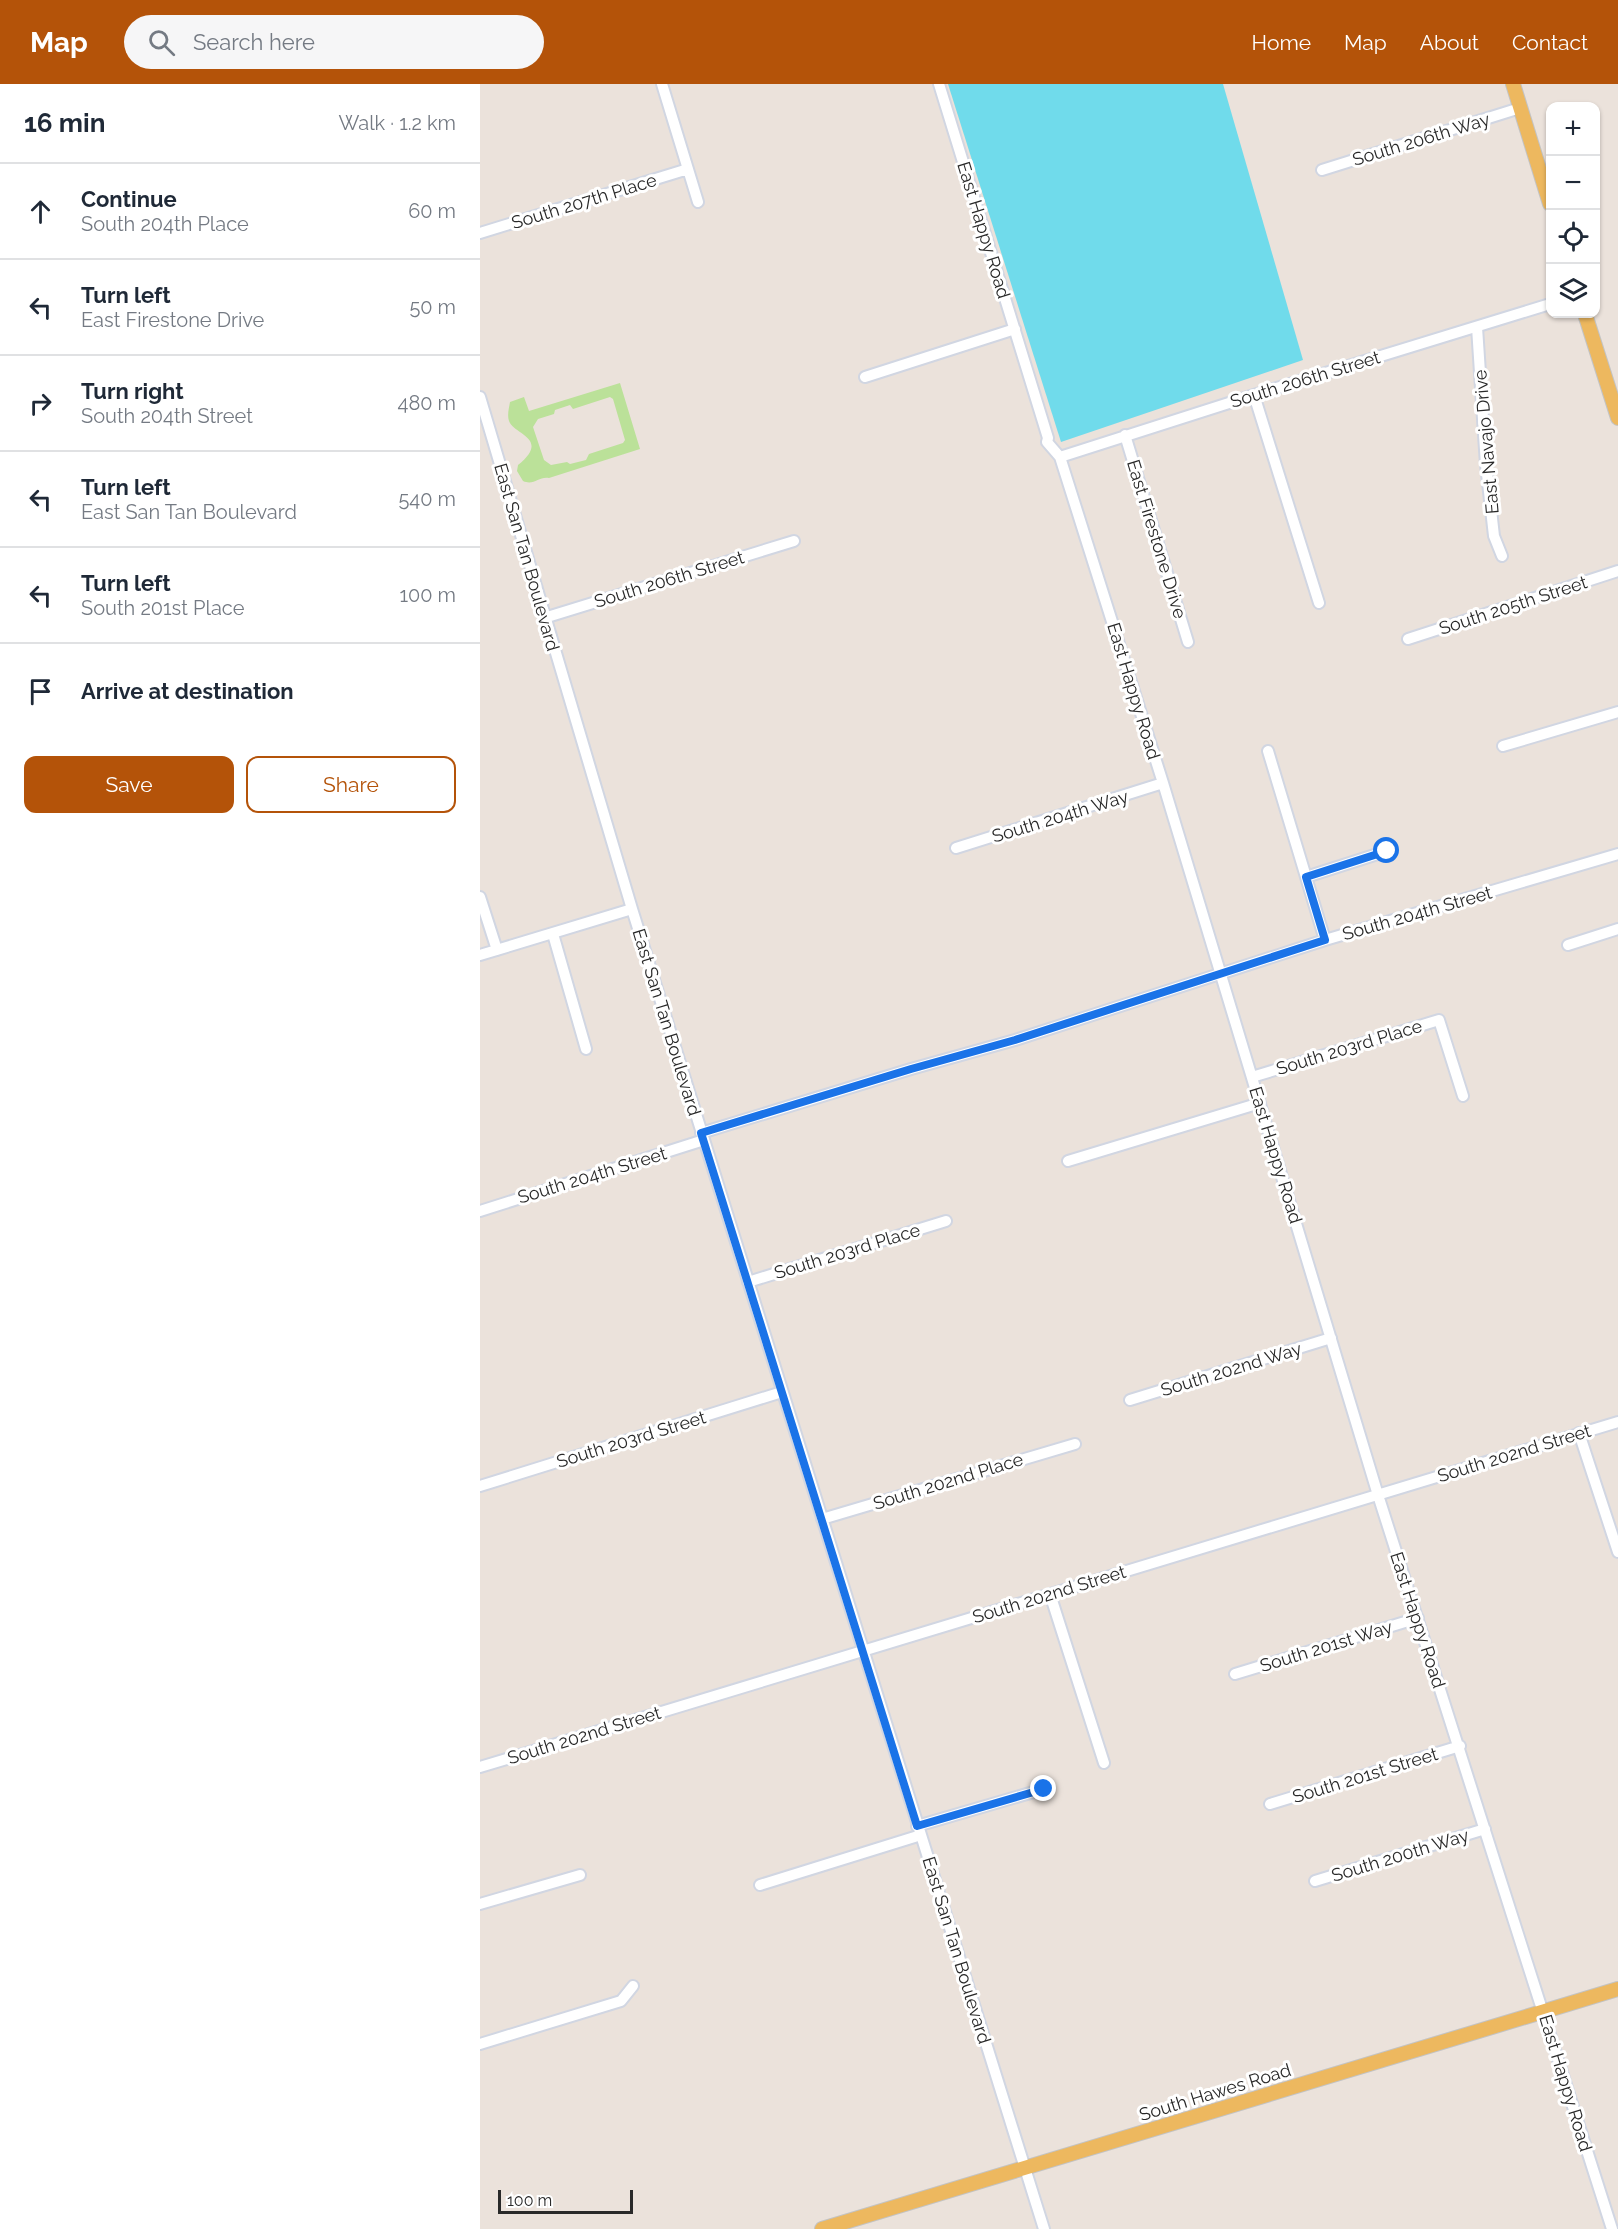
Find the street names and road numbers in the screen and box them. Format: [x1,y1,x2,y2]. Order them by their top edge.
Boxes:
street label: South 206th Way [1350,108,1492,170]
street label: East Happy Road [953,159,1015,301]
street label: South 207th Place [509,169,660,233]
street label: South 206th Street [1227,346,1383,412]
street label: East Navajo Drive [1469,369,1503,515]
street label: East Firestone Drive [1123,457,1191,621]
street label: East San Tan Boulevard [490,461,564,653]
street label: South 206th Street [591,546,747,612]
street label: South 205th Street [1436,571,1590,639]
street label: East Happy Road [1103,620,1165,762]
street label: South 204th Way [989,785,1131,847]
street label: South 204th Street [1340,882,1494,944]
street label: East San Tan Boulevard [629,926,705,1118]
street label: South 203rd Place [1273,1015,1425,1079]
street label: East Happy Road [1245,1084,1307,1226]
street label: South 204th Street [515,1142,669,1208]
street label: South 203rd Place [771,1219,923,1283]
street label: South 202nd Way [1158,1338,1304,1400]
street label: South 203rd Street [554,1406,708,1472]
street label: South 202nd Street [1435,1420,1593,1486]
street label: South 202nd Place [870,1448,1026,1514]
street label: East Happy Road [1386,1549,1450,1691]
street label: South 202nd Street [970,1561,1128,1627]
street label: South 201st Way [1257,1616,1395,1676]
street label: South 202nd Street [505,1702,663,1768]
street label: South 201st Street [1290,1743,1440,1807]
street label: South 200th Way [1329,1824,1471,1886]
street label: East San Tan Boulevard [919,1854,995,2046]
street label: East Happy Road [1535,2012,1597,2154]
street label: South Hawes Road [1137,2059,1293,2125]

